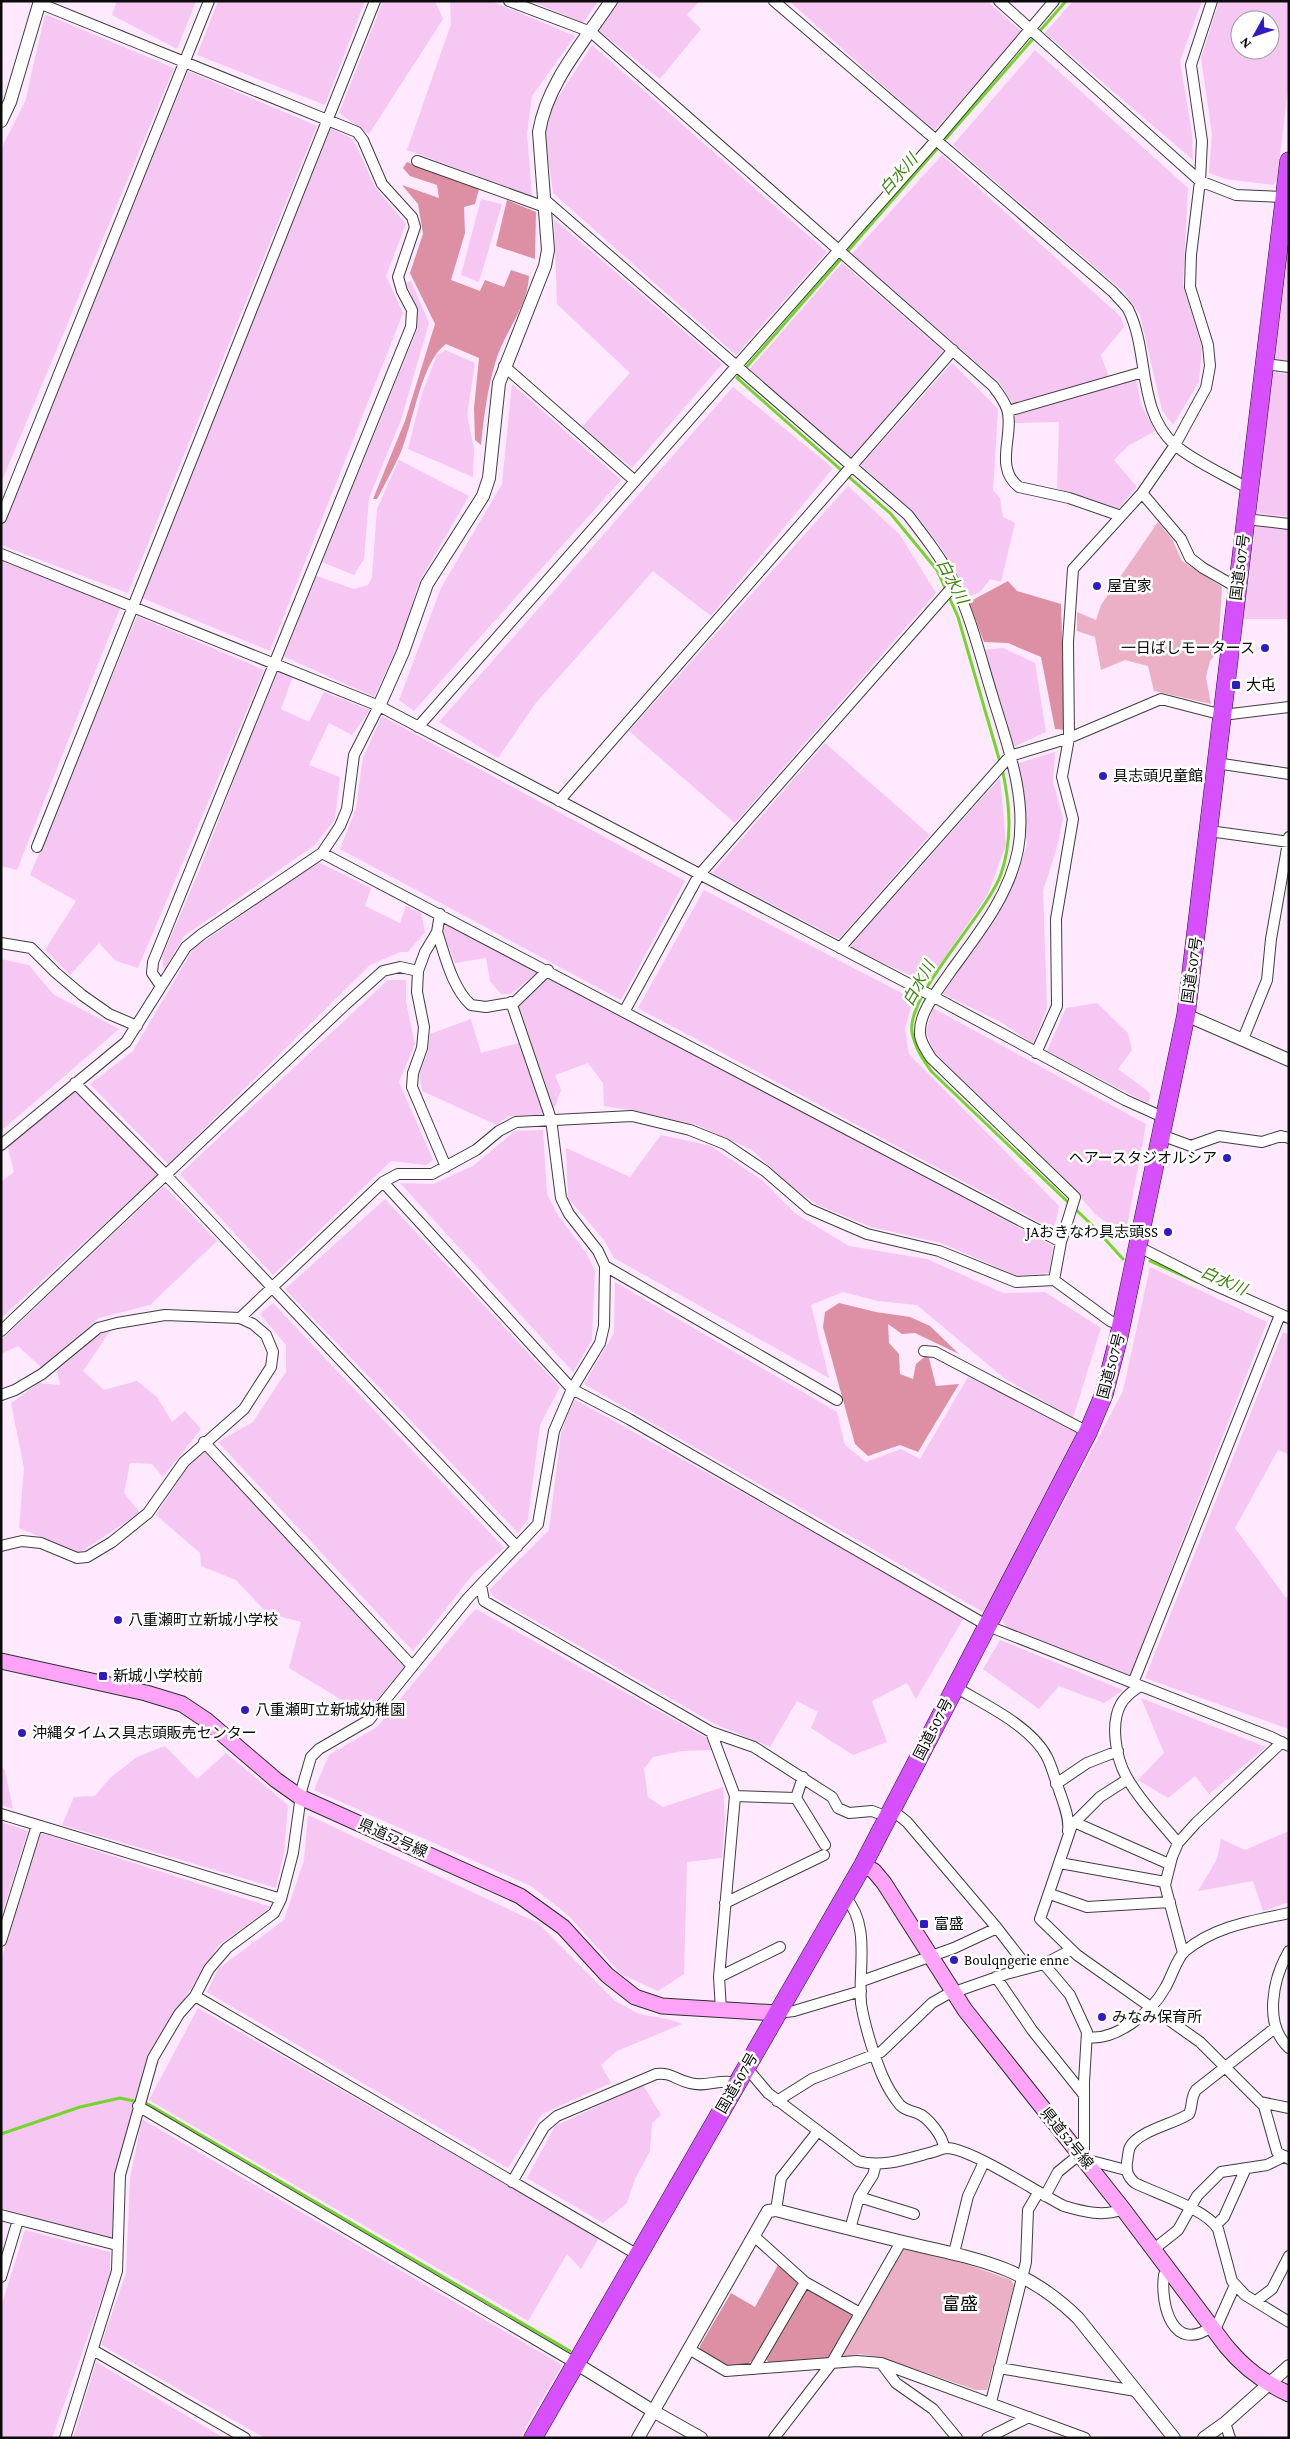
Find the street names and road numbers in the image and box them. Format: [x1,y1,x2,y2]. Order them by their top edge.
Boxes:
street label: 国道507号 [1228,533,1252,601]
street label: 国道507号 [1179,936,1205,1004]
street label: 国道507号 [1095,1332,1127,1400]
street label: 国道507号 [911,1695,955,1763]
street label: 県道52号線 [356,1816,430,1860]
street label: 国道507号 [713,2050,761,2116]
street label: 県道52号線 [1038,2104,1096,2172]

